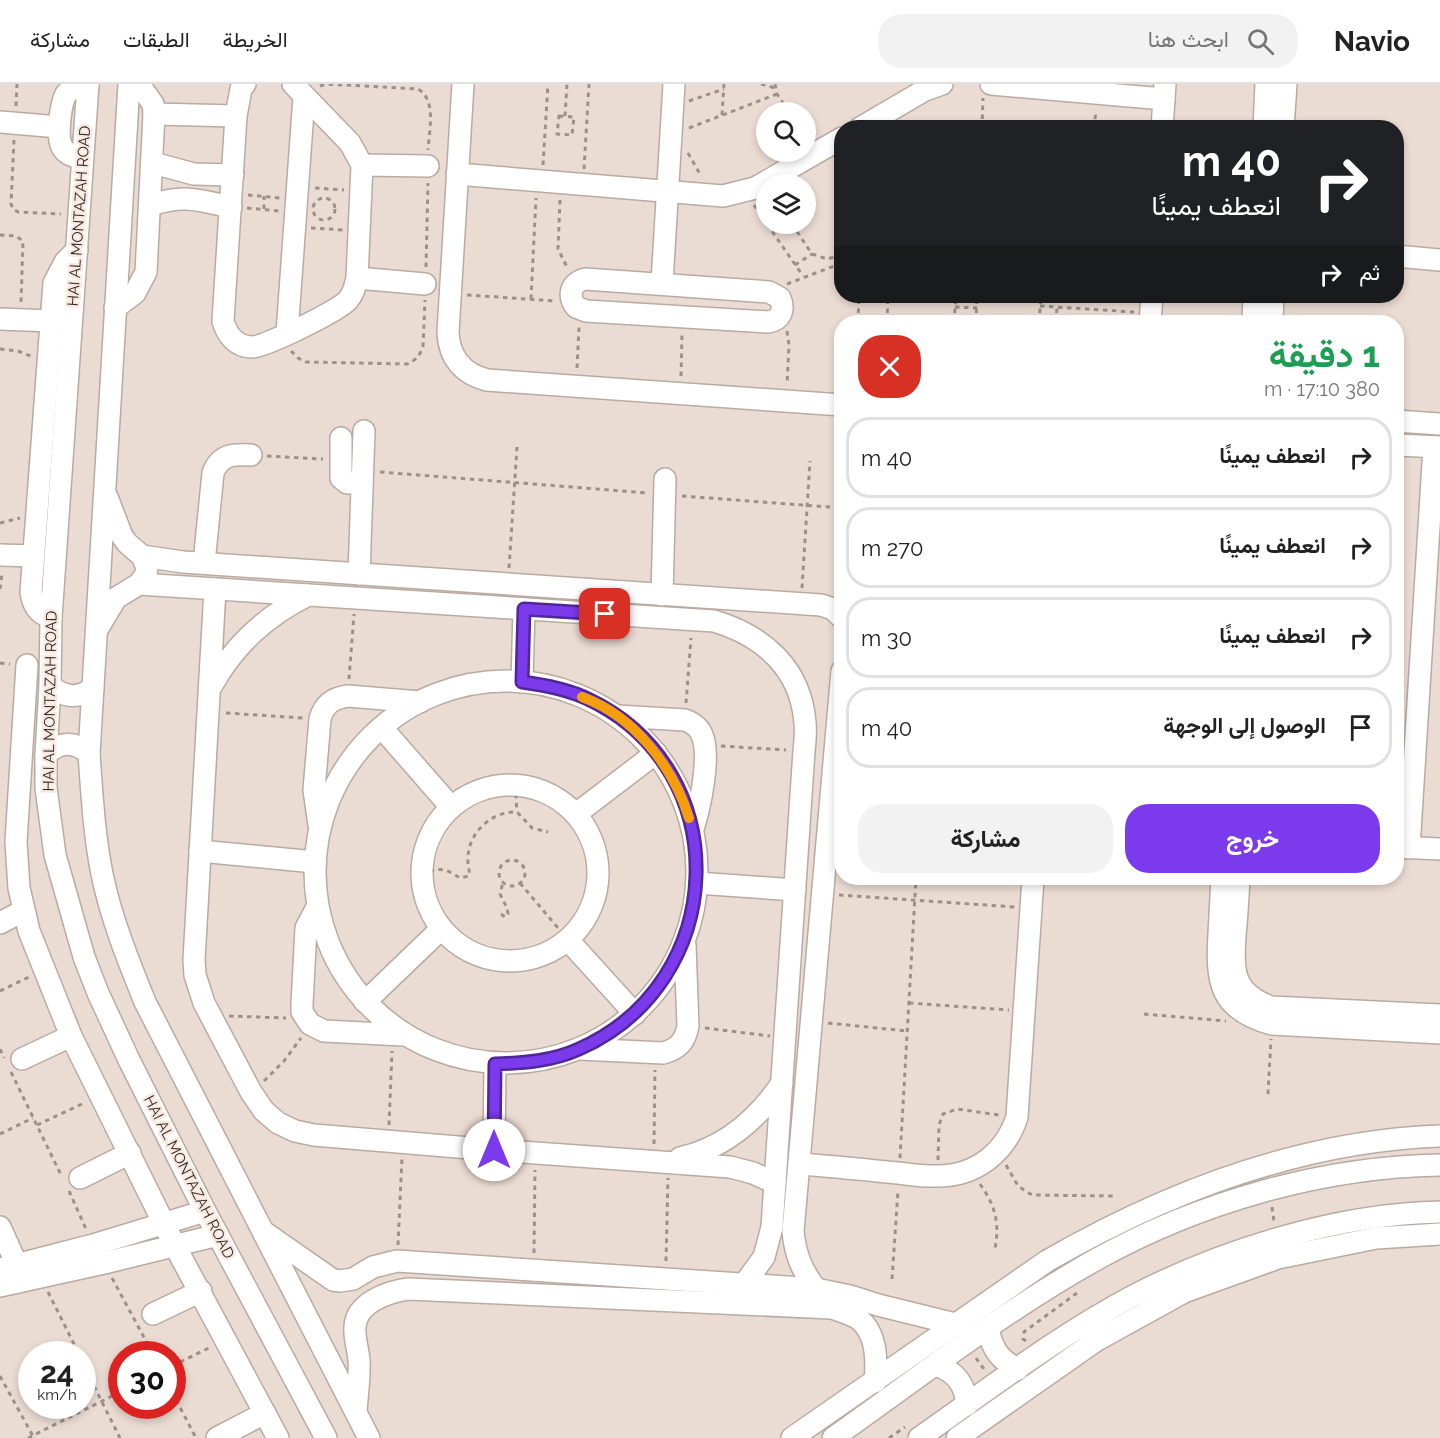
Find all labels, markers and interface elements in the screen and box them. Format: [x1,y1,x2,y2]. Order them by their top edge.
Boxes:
search box [878,14,1298,68]
icon: search [1244,25,1277,58]
text: Navio [1334,25,1410,58]
text: ابحث هنا [1148,26,1229,52]
text: مشاركة [30,27,90,52]
text: الطبقات [123,27,190,52]
text: الخريطة [223,27,288,52]
map controls [756,102,816,234]
button: search [756,102,816,162]
street label: HAI AL MONTAZAH ROAD [64,125,94,307]
text: 40 m [1182,137,1281,186]
icon: right [1302,144,1380,222]
button: layers [756,174,816,234]
text: انعطف يمينًا [1152,190,1281,221]
icon: right [1314,258,1347,291]
text: ثم [1359,259,1380,285]
text: 1 دقيقة [1269,333,1380,375]
button: close [858,335,921,398]
text: 380 m · 17:10 [1264,377,1380,401]
icon: right [1344,441,1377,474]
text: انعطف يمينًا [1219,442,1326,468]
text: 40 m [861,445,912,471]
icon: right [1344,531,1377,564]
text: انعطف يمينًا [1219,532,1326,558]
text: 270 m [861,535,923,561]
pin [579,588,630,639]
icon: arrive [588,597,621,630]
street label: HAI AL MONTAZAH ROAD [39,610,61,792]
icon: right [1344,621,1377,654]
text: انعطف يمينًا [1219,622,1326,648]
text: 30 m [861,625,912,651]
icon: arrive [1344,711,1377,744]
text: الوصول إلى الوجهة [1163,712,1326,738]
text: 40 m [861,715,912,741]
button: مشاركة [858,804,1113,873]
button: خروج [1125,804,1380,873]
street label: HAI AL MONTAZAH ROAD [140,1092,238,1262]
position arrow [462,1118,526,1182]
speed limit sign: 30 [108,1341,186,1419]
text: 24 [40,1355,74,1390]
text: km/h [37,1386,77,1404]

